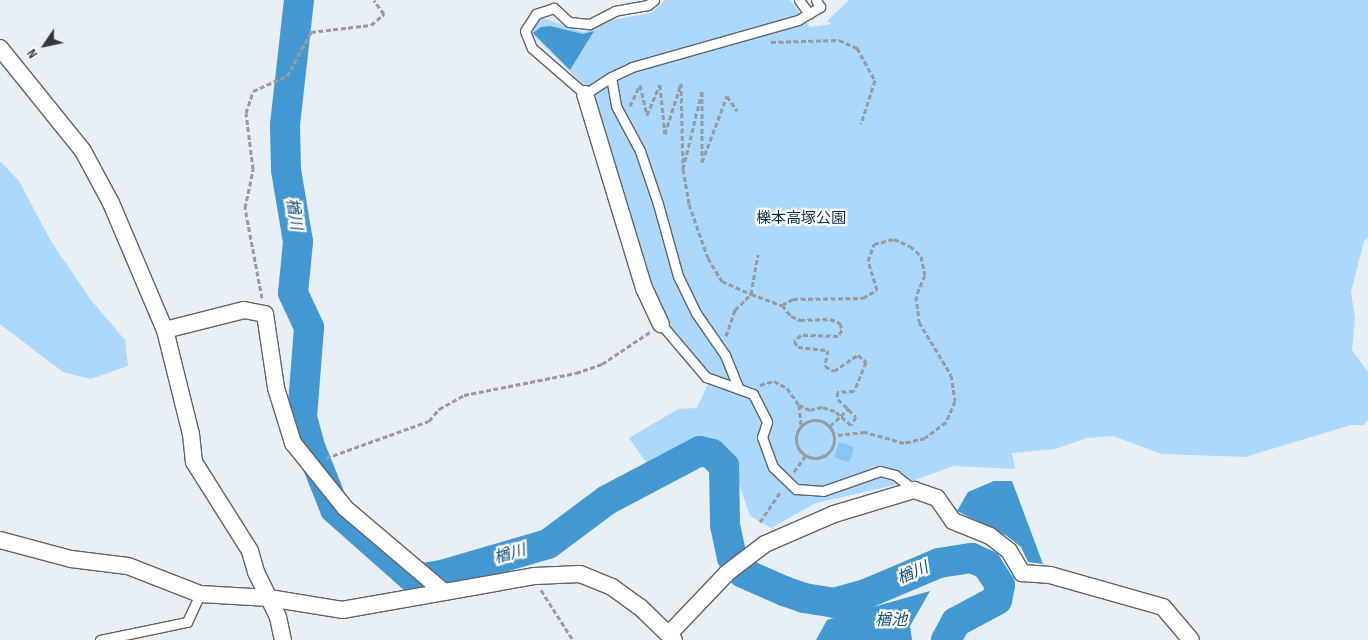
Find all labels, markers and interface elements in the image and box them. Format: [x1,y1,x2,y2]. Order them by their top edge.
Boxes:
north arrow [20,20,70,70]
text: N [23,46,41,62]
water label: 楢川 [281,197,305,231]
park label: 櫟本高塚公園 [756,210,846,228]
water label: 楢川 [492,541,528,569]
water label: 楢川 [895,559,931,589]
water label: 楢池 [875,611,907,631]

